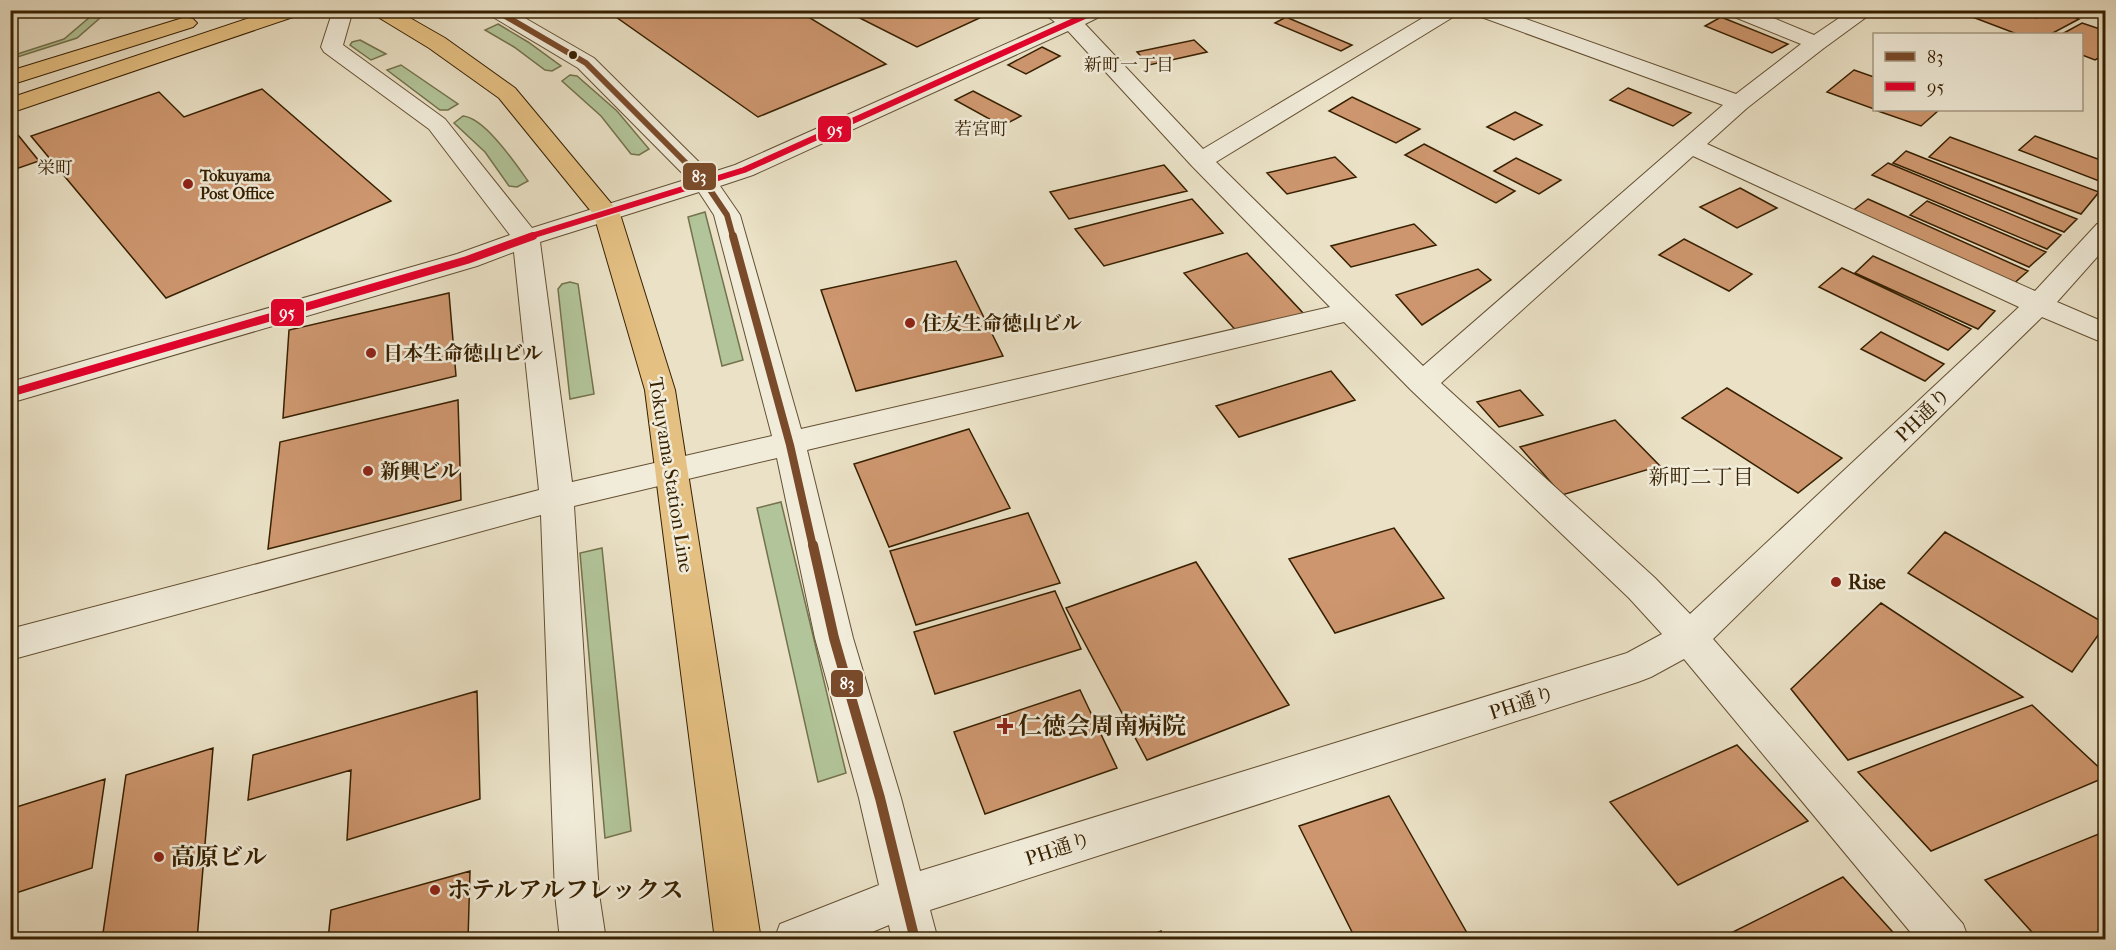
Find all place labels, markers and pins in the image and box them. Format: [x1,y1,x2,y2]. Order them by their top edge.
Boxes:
unlabelled marker [567,49,579,61]
place label: Tokuyama Post Office [199,166,274,203]
marker: Tokuyama Post Office [181,177,195,191]
place label: 住友生命徳山ビル [922,312,1082,335]
marker: 住友生命徳山ビル [903,316,917,330]
place label: 日本生命徳山ビル [383,342,543,365]
marker: 日本生命徳山ビル [364,346,378,360]
place label: 新興ビル [380,460,460,483]
marker: 新興ビル [361,464,375,478]
place label: Rise [1848,571,1886,594]
marker: Rise [1829,575,1843,589]
place label: 仁徳会周南病院 [1018,712,1186,740]
marker: 仁徳会周南病院 [996,717,1014,735]
place label: 高原ビル [171,843,267,871]
marker: 高原ビル [152,850,166,864]
place label: ホテルアルフレックス [447,876,683,904]
marker: ホテルアルフレックス [428,883,442,897]

